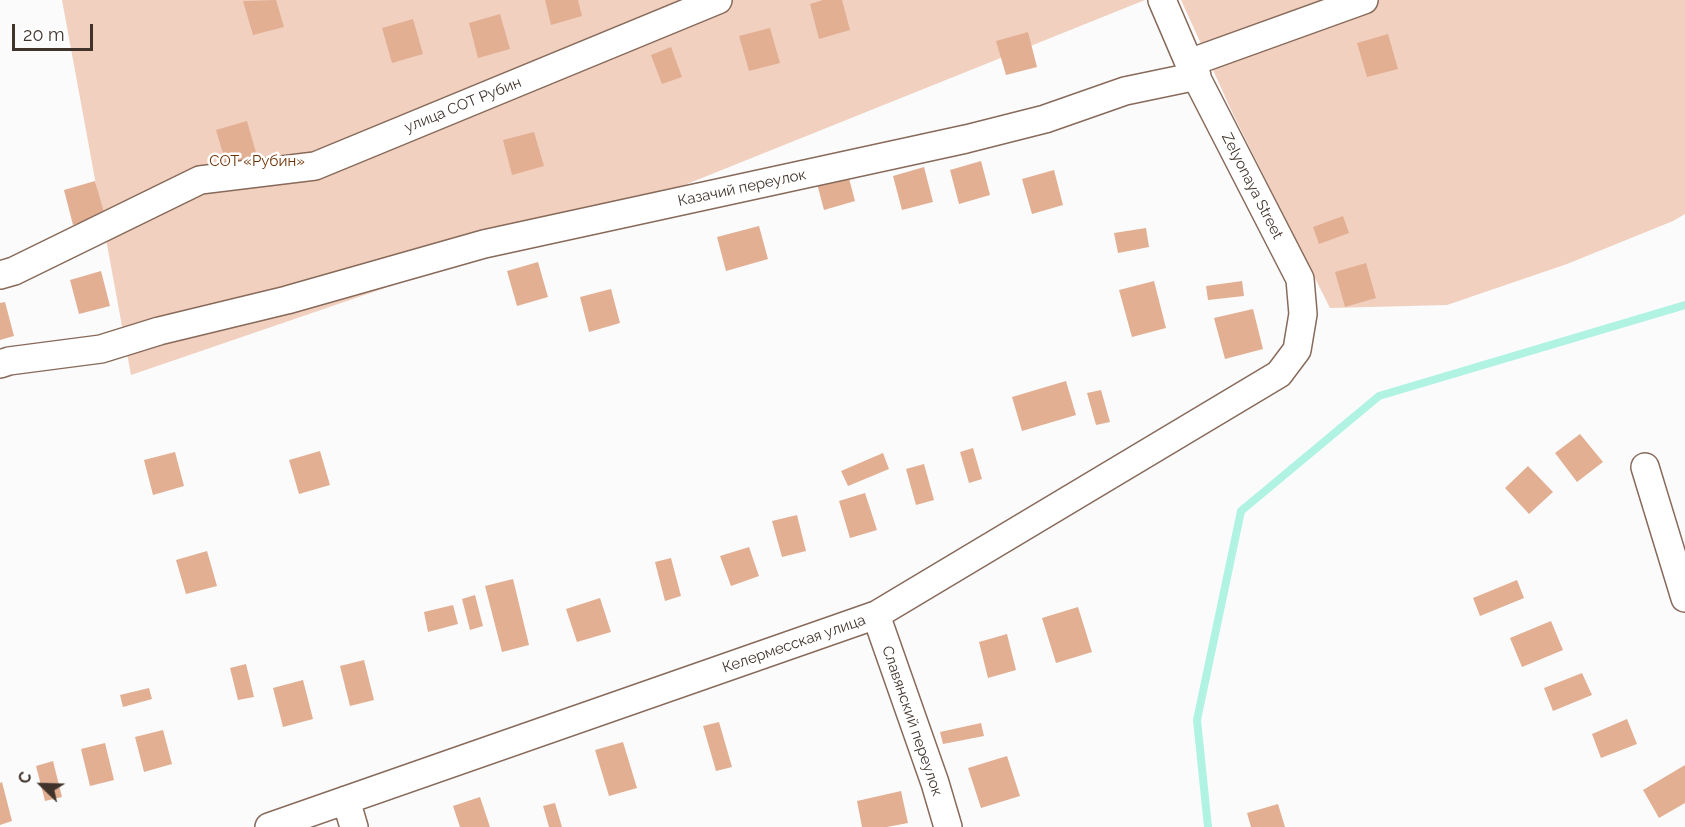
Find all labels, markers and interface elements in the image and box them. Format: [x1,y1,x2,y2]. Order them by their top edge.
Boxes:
scale bar [15,12,96,50]
text: 20 m [23,24,65,45]
street label: улица СОТ Рубин [402,73,524,137]
street label: Zelyonaya Street [1217,130,1287,242]
park label: СОТ «Рубин» [209,152,305,170]
street label: Казачий переулок [676,166,808,210]
street label: Келермесская улица [720,611,868,677]
street label: Славянский переулок [878,643,946,799]
north arrow [12,755,72,815]
text: С [14,769,36,787]

